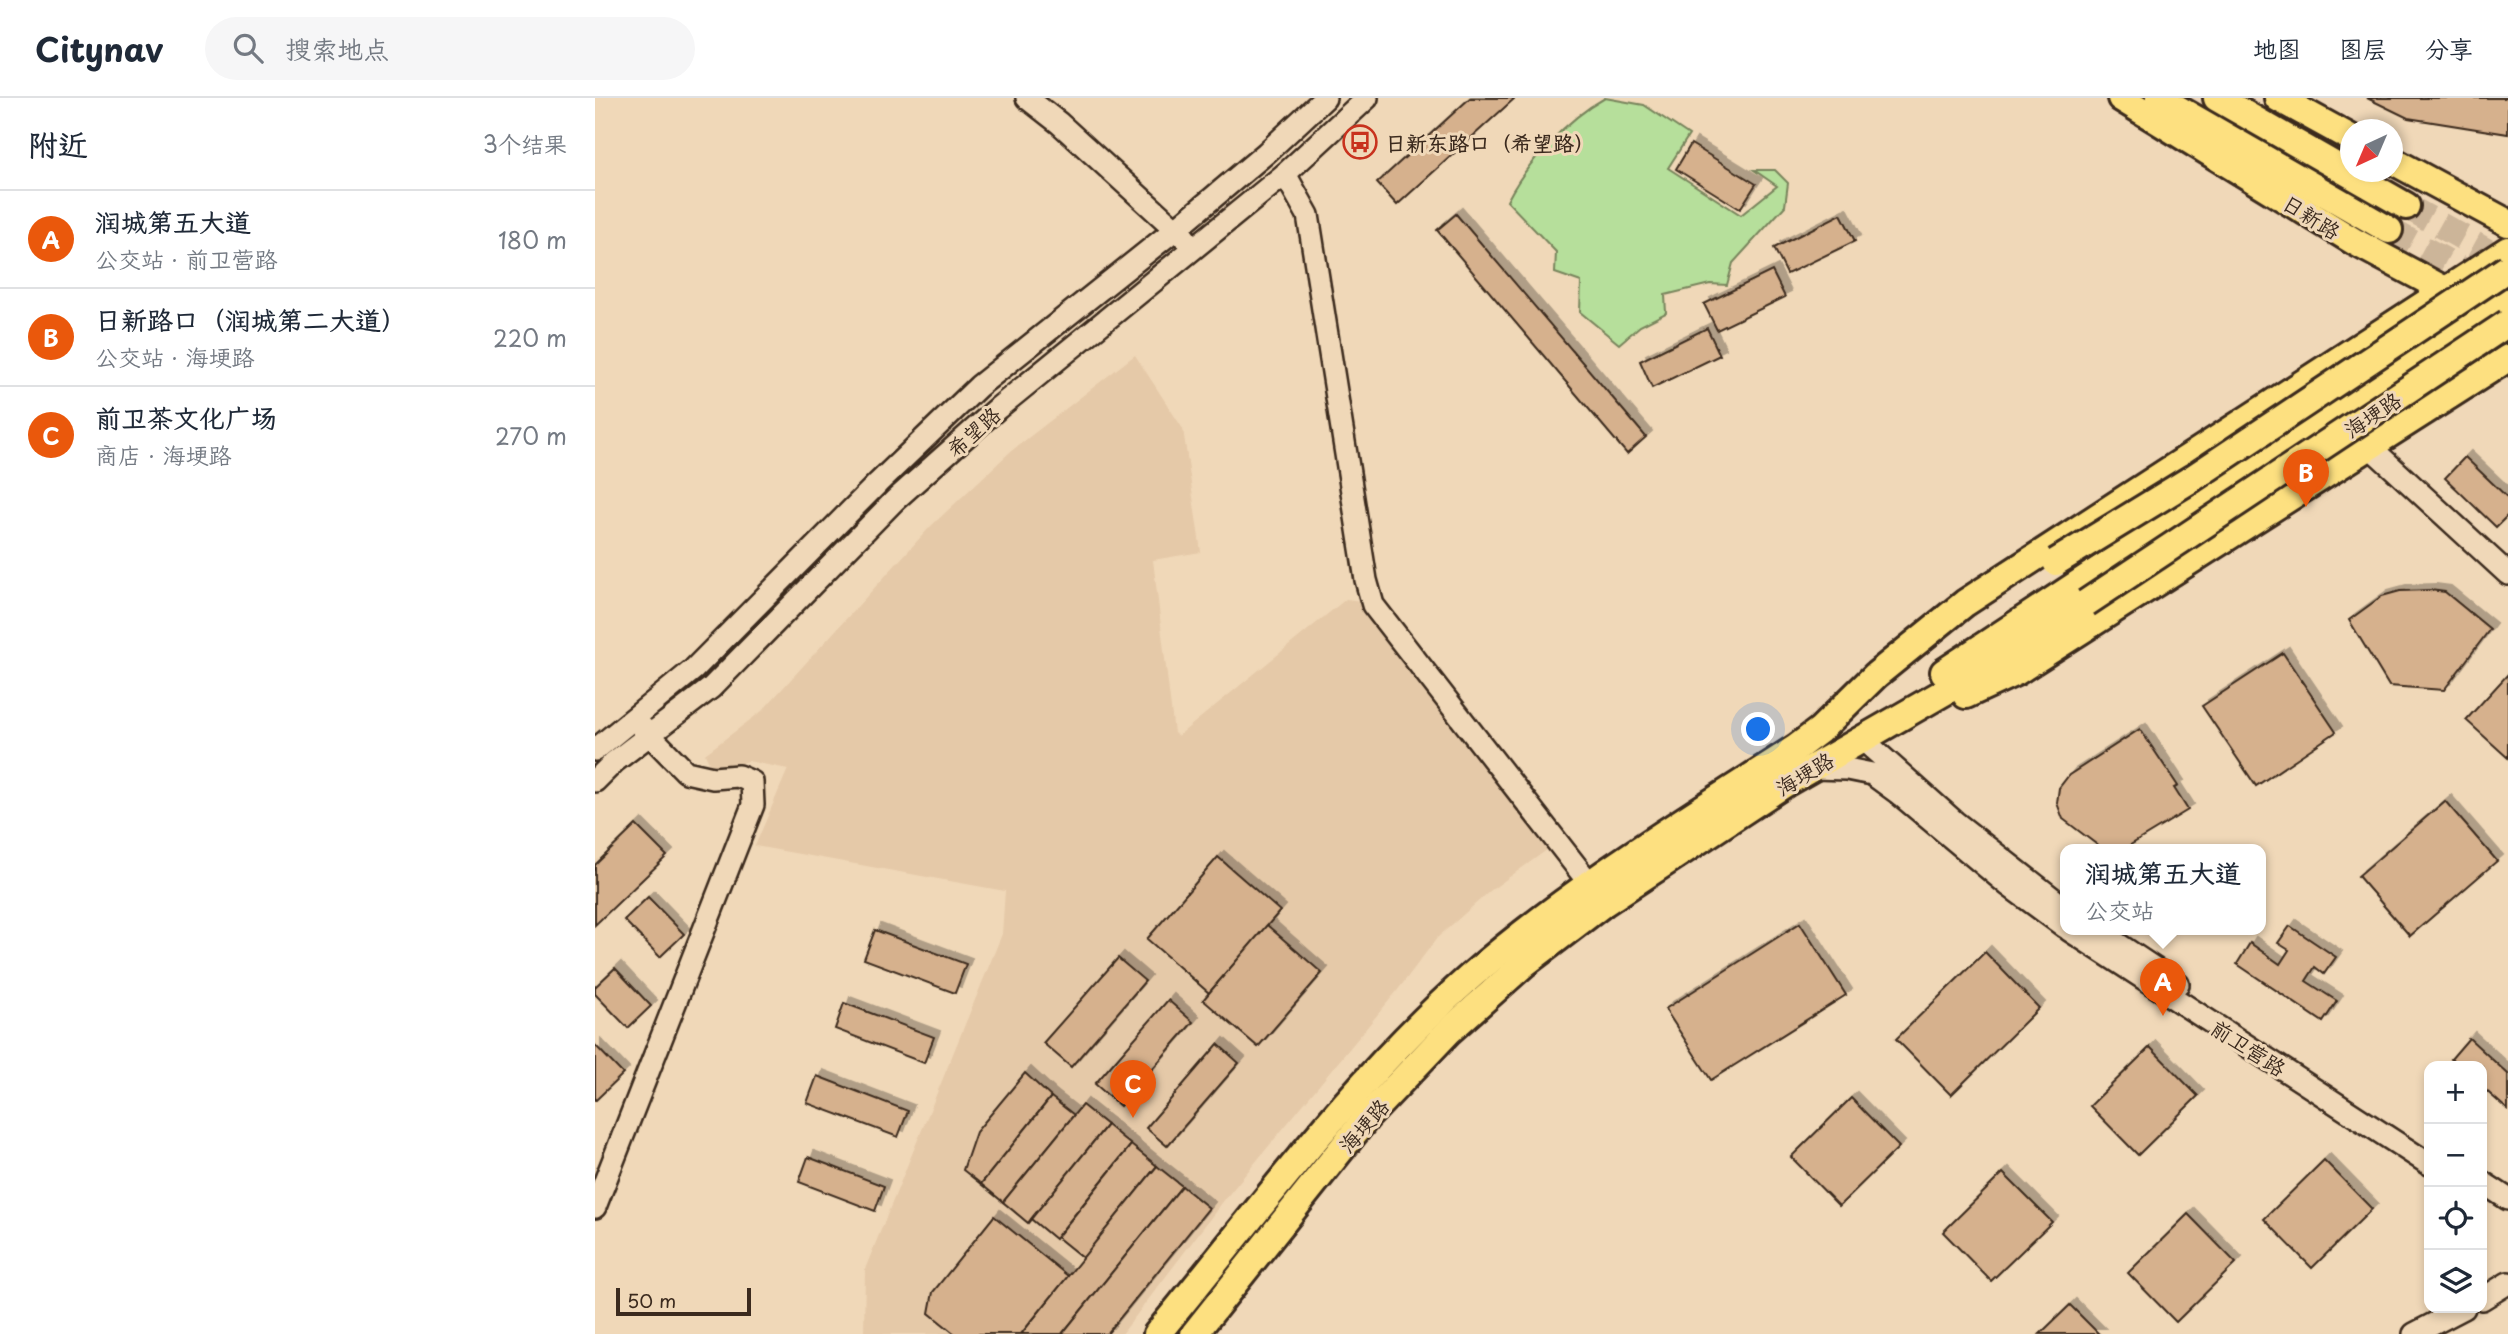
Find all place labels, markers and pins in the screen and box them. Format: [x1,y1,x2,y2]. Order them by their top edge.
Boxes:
bus stop icon: 日新东路口（希望路） [1341,123,1379,161]
place label: 日新东路口（希望路） [1385,126,1595,158]
pin: B [2283,449,2329,507]
pin: A [2140,958,2186,1016]
pin: C [1110,1060,1156,1118]

